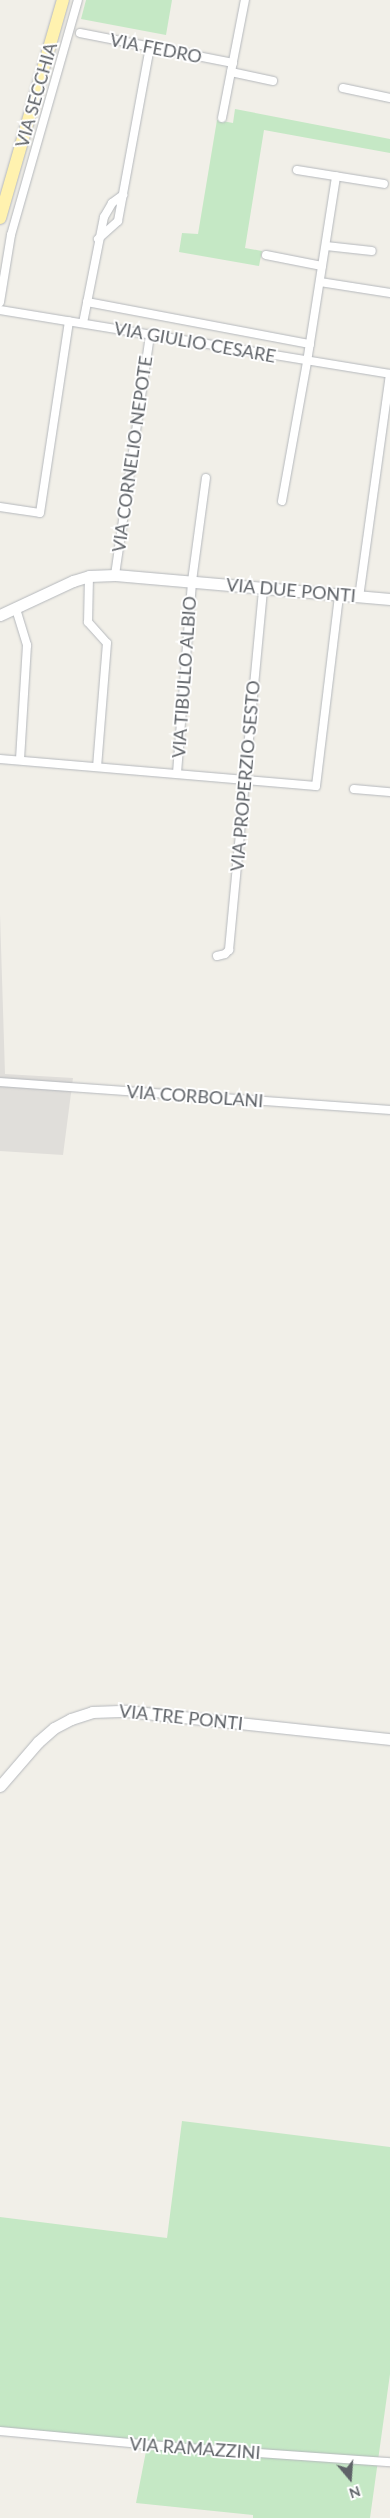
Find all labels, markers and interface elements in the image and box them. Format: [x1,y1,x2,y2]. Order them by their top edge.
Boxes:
street label: VIA FEDRO [108,28,204,68]
street label: VIA SECCHIA [11,40,61,150]
street label: VIA GIULIO CESARE [112,317,278,367]
street label: VIA CORNELIO NEPOTE [107,354,157,554]
street label: VIA DUE PONTI [225,574,357,606]
street label: VIA TIBULLO ALBIO [168,594,200,760]
street label: VIA PROPERZIO SESTO [226,679,264,873]
street label: VIA CORBOLANI [126,1080,264,1112]
street label: VIA TRE PONTI [117,1700,245,1734]
street label: VIA RAMAZZINI [128,2433,262,2463]
north arrow [325,2453,375,2503]
text: N [347,2483,363,2502]

